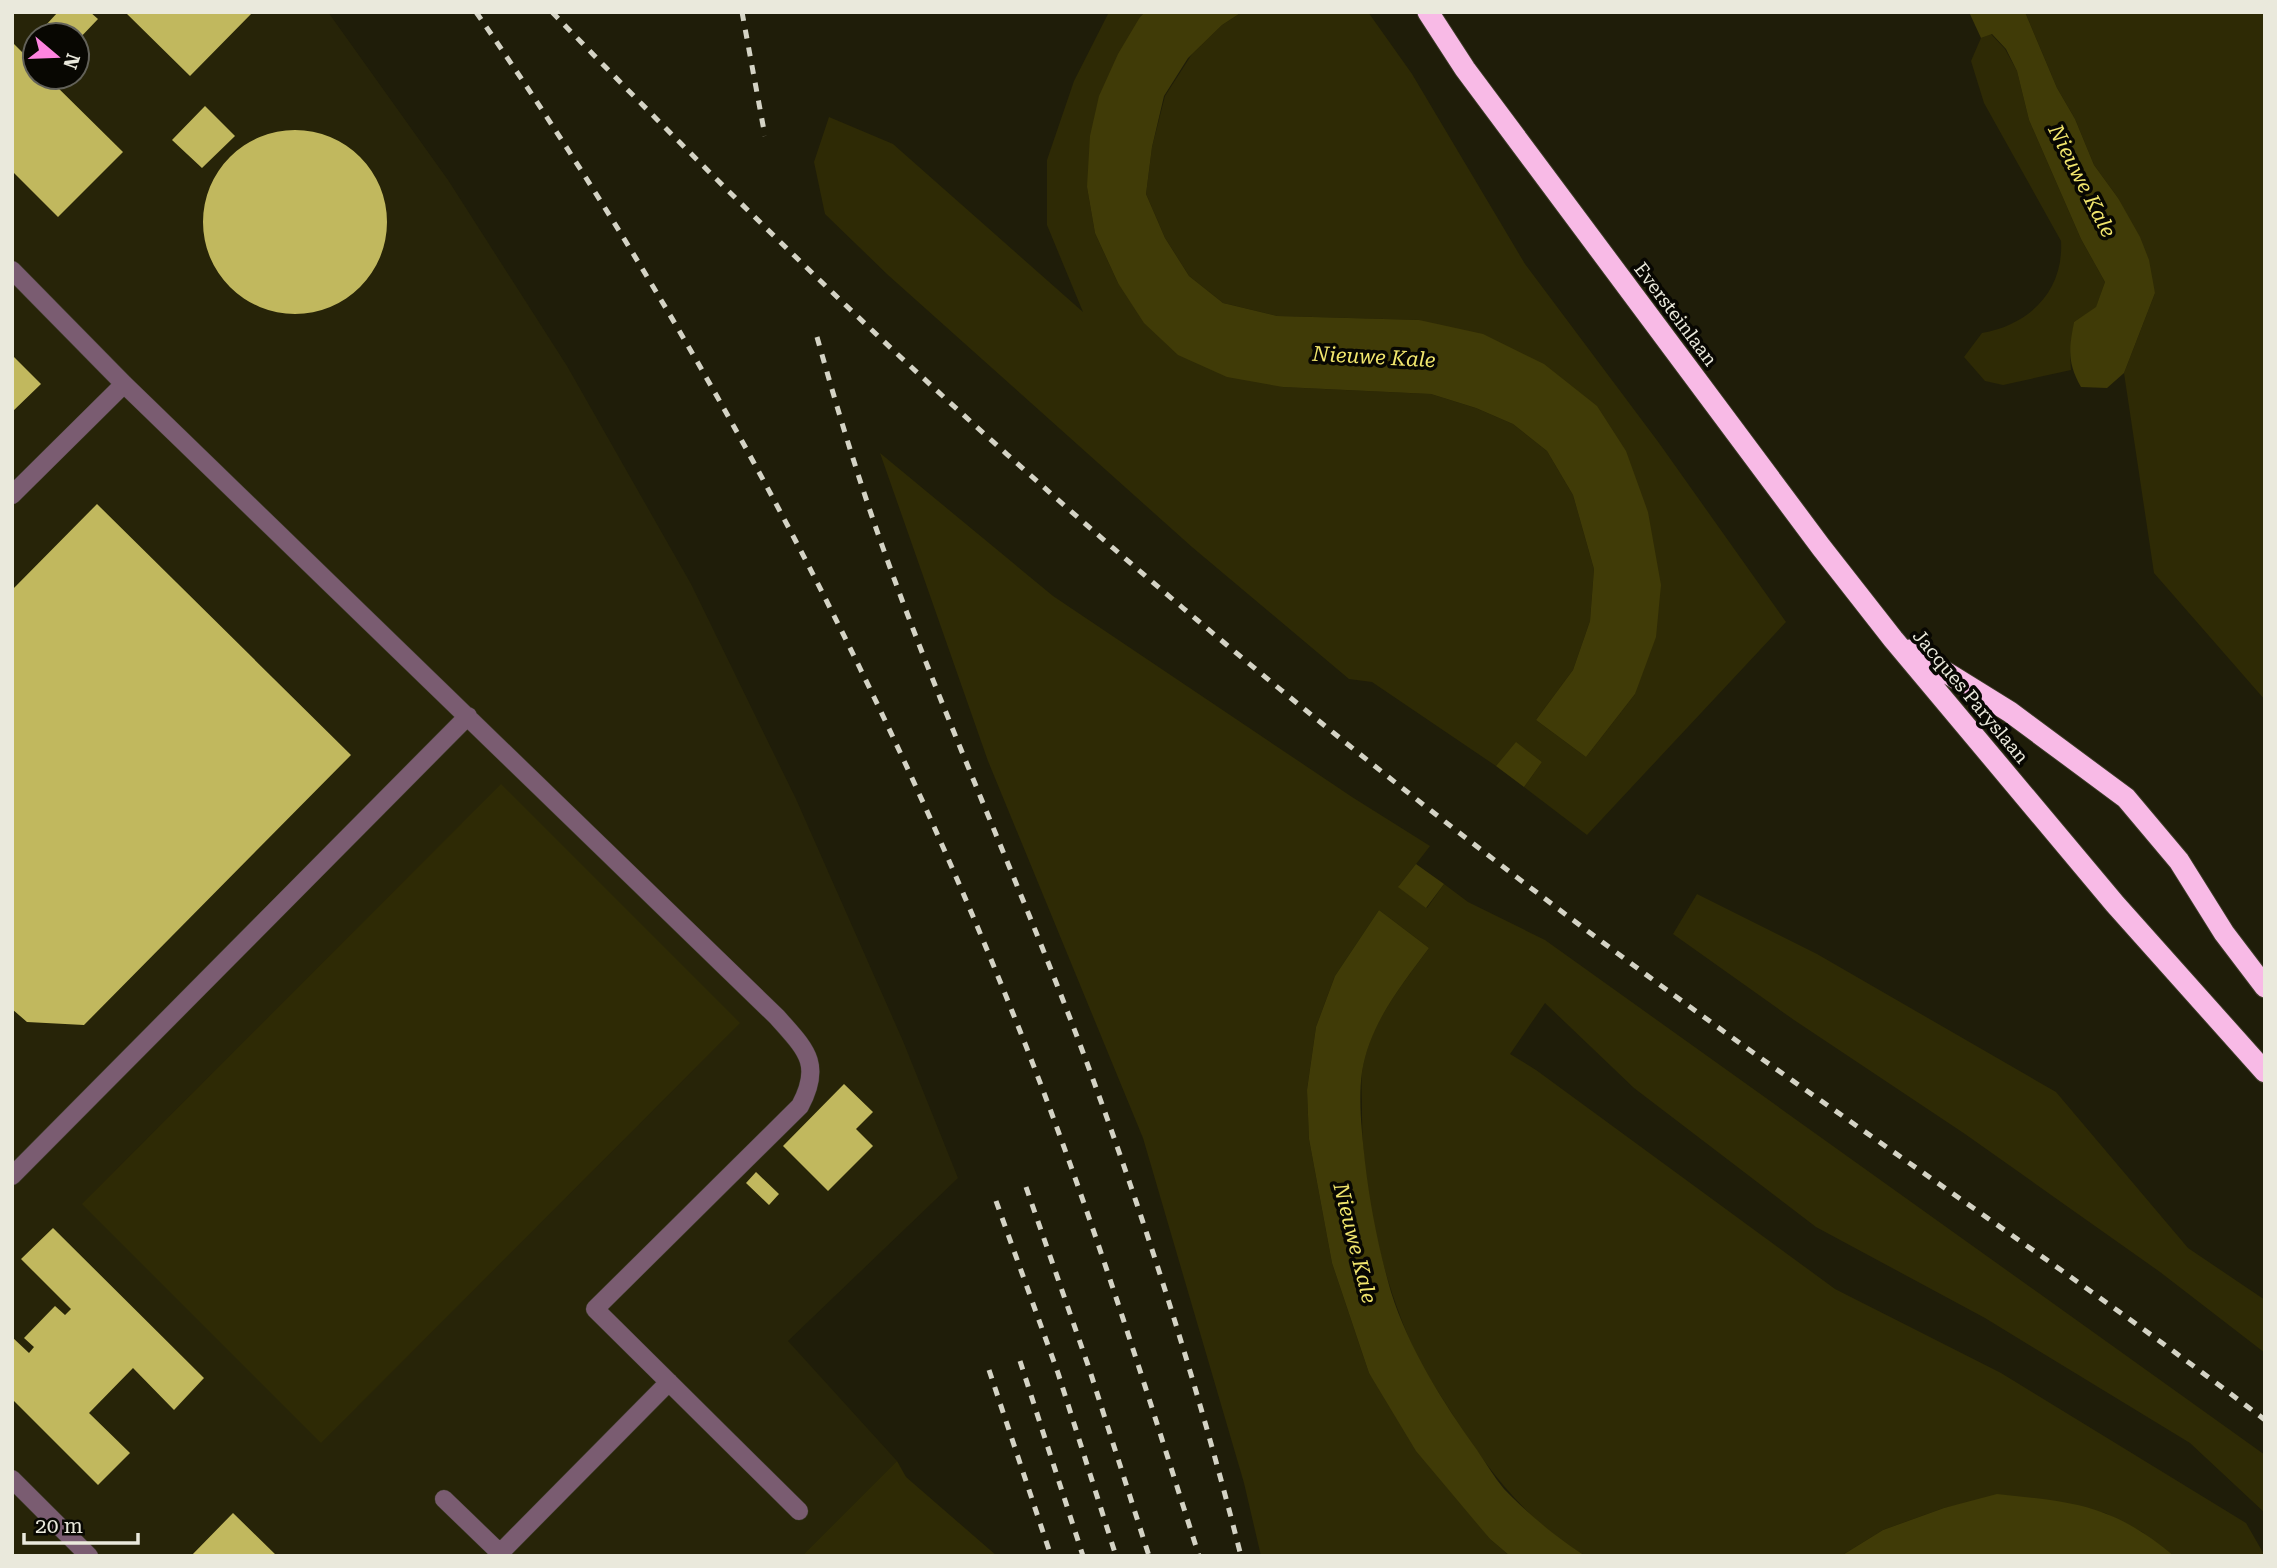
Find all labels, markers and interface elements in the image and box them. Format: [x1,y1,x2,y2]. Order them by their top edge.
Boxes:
north arrow [21,21,91,91]
text: N [58,51,85,72]
water label: Nieuwe Kale [2043,120,2121,241]
street label: Eversteinlaan [1629,258,1722,371]
water label: Nieuwe Kale [1311,342,1436,372]
street label: Jacques Paryslaan [1908,625,2033,768]
water label: Nieuwe Kale [1328,1179,1382,1306]
scale bar [24,1502,138,1546]
text: 20 m [35,1514,83,1538]

